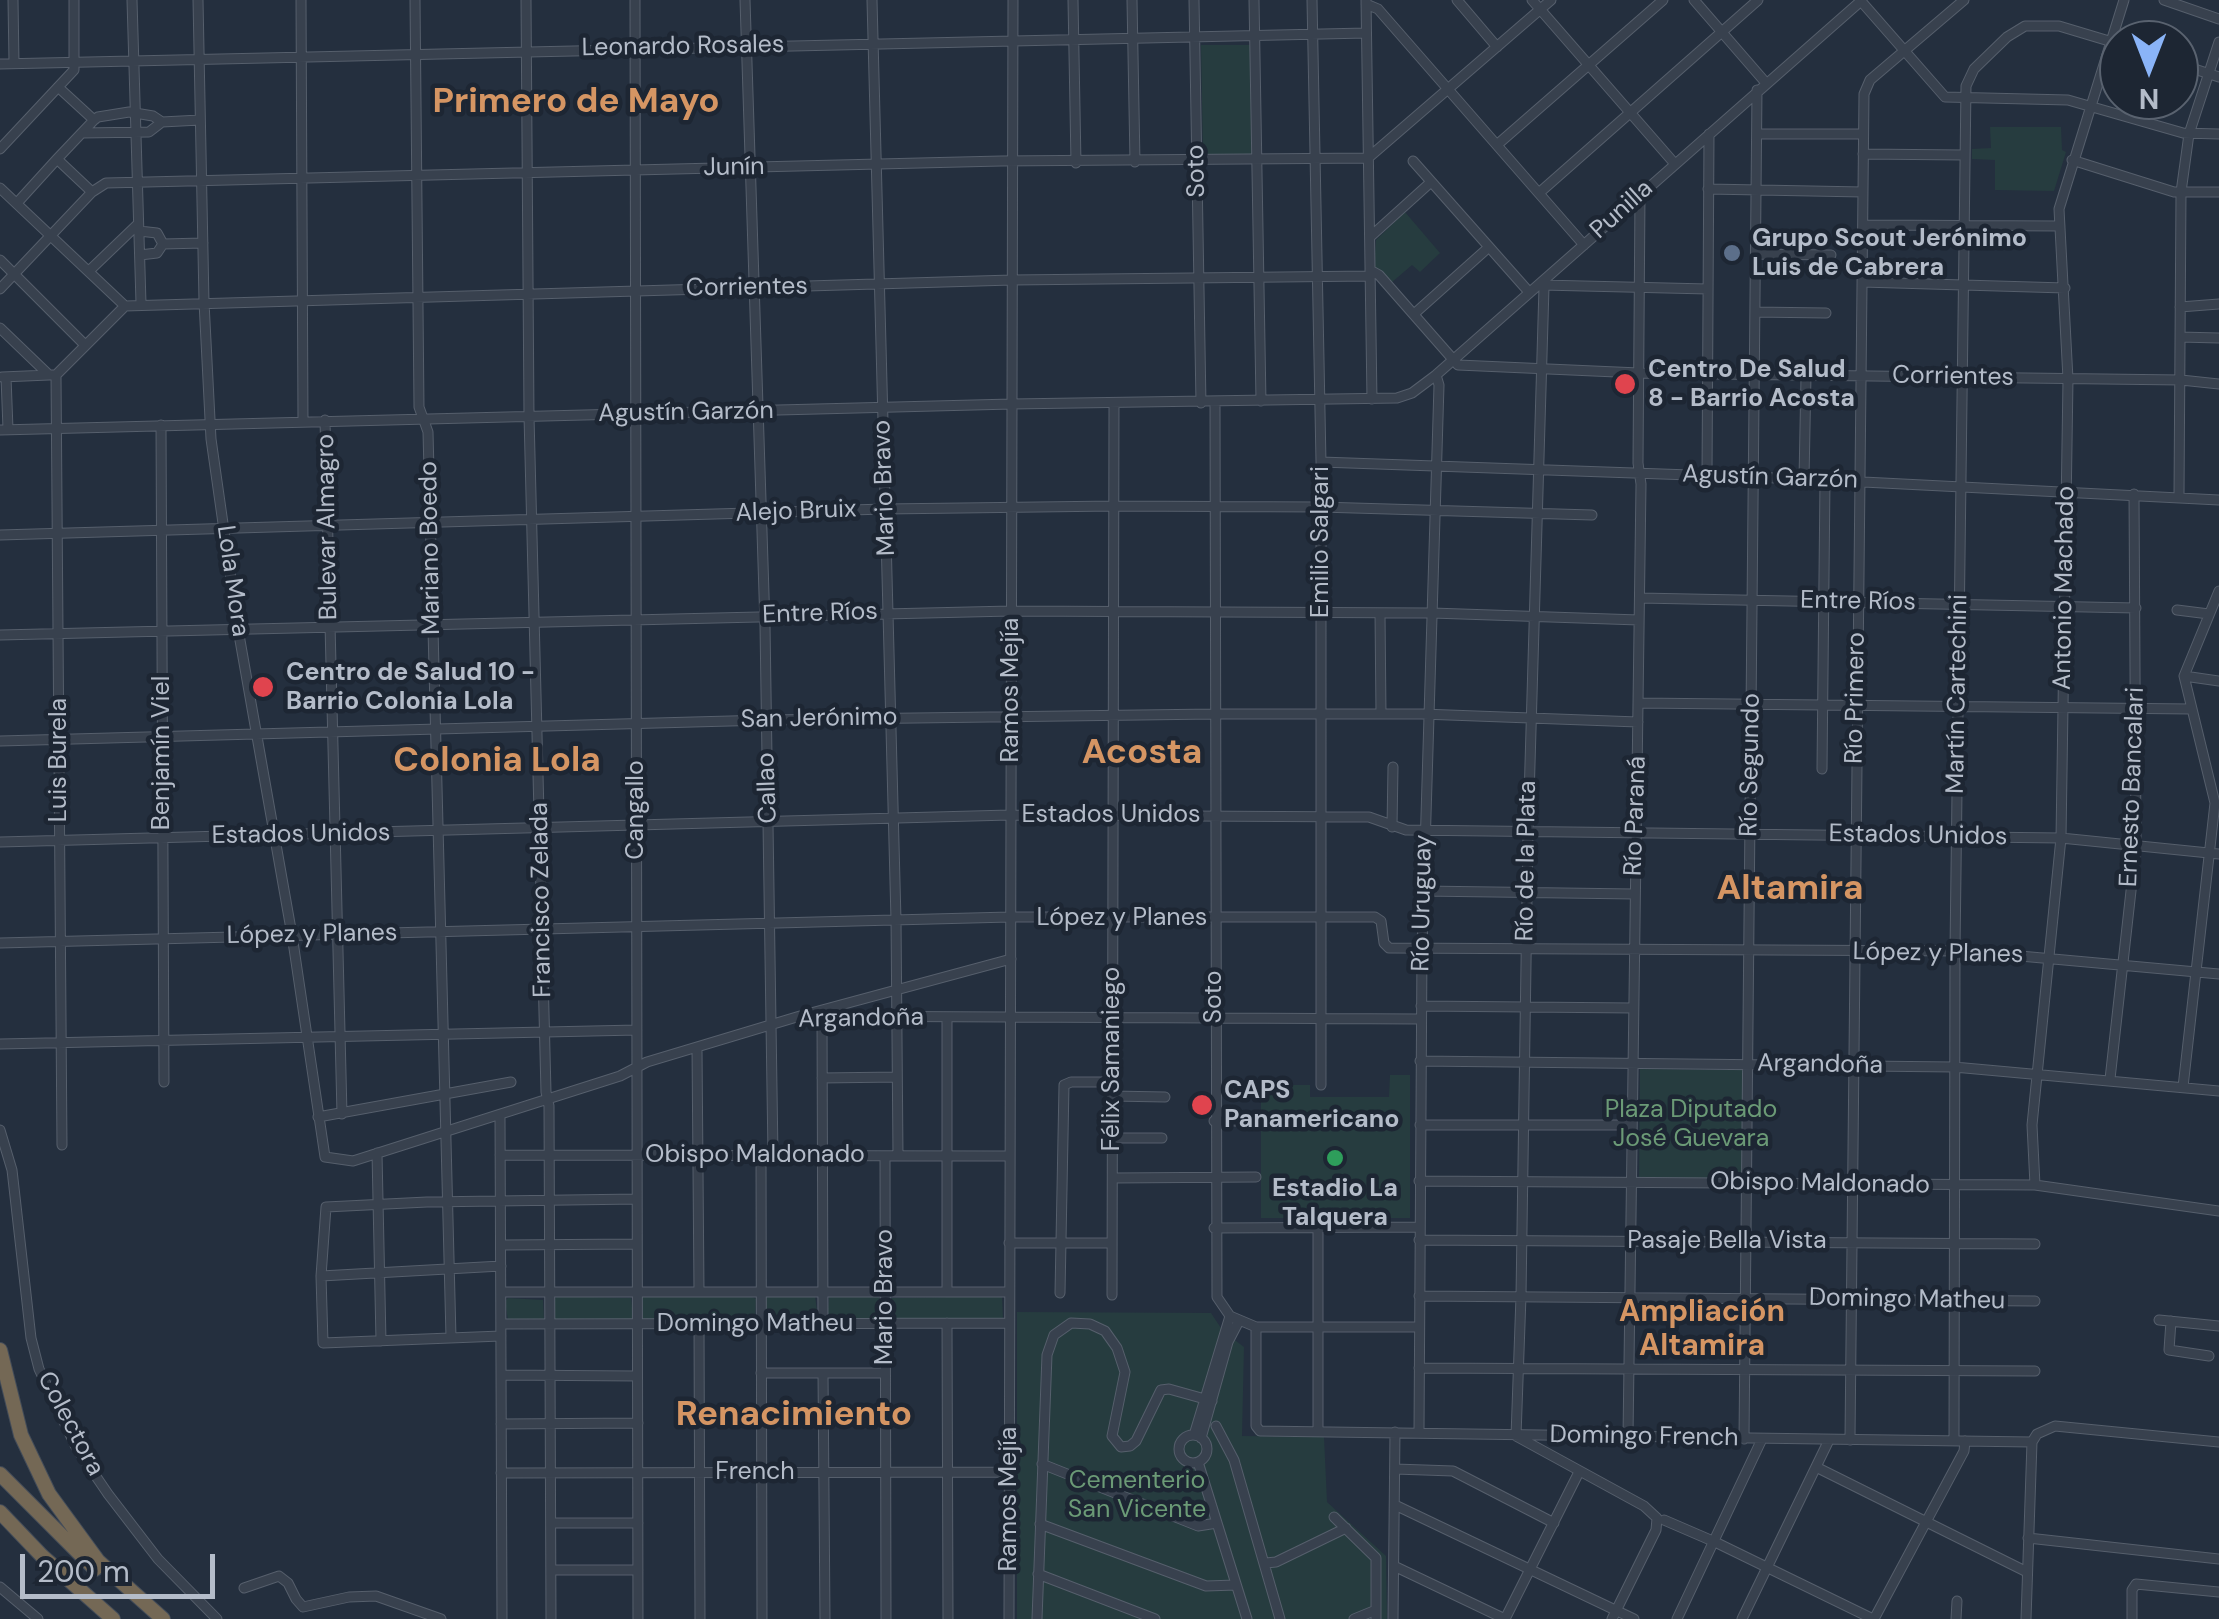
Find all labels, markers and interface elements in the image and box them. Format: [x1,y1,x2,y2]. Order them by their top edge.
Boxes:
north arrow [2099,20,2199,120]
street label: Leonardo Rosales [581,30,785,64]
text: N [2139,80,2159,117]
district label: Primero de Mayo [432,82,720,124]
street label: Soto [1182,144,1212,198]
street label: Junín [703,152,765,184]
street label: Punilla [1584,174,1660,246]
place label: Grupo Scout Jerónimo Luis de Cabrera [1752,224,2027,283]
marker: Grupo Scout Jerónimo Luis de Cabrera [1721,242,1743,264]
street label: Corrientes [686,272,808,304]
place label: Centro De Salud 8 - Barrio Acosta [1648,355,1855,414]
street label: Corrientes [1892,361,2014,393]
marker: Centro De Salud 8 - Barrio Acosta [1612,371,1638,397]
street label: Agustín Garzón [598,396,774,430]
street label: Mario Bravo [868,419,902,557]
street label: Bulevar Almagro [311,434,345,620]
street label: Agustín Garzón [1682,460,1858,496]
street label: Mariano Boedo [414,461,448,635]
street label: Emilio Salgari [1306,466,1336,618]
street label: Antonio Machado [2048,486,2082,690]
street label: Alejo Bruix [735,495,857,529]
street label: Lola Mora [209,523,255,639]
street label: Entre Ríos [1800,586,1916,618]
street label: Martín Cartechini [1941,594,1975,794]
street label: Entre Ríos [762,597,878,631]
street label: Ramos Mejía [996,618,1026,762]
street label: Río Primero [1840,632,1872,764]
place label: Centro de Salud 10 - Barrio Colonia Lola [286,658,535,717]
marker: Centro de Salud 10 - Barrio Colonia Lola [250,674,276,700]
street label: Benjamín Viel [147,676,177,830]
street label: Ernesto Bancalari [2115,686,2151,888]
street label: Río Segundo [1735,693,1767,837]
street label: Luis Burela [44,698,74,822]
street label: San Jerónimo [740,703,898,735]
district label: Acosta [1082,733,1202,775]
district label: Colonia Lola [393,741,601,783]
street label: Callao [752,752,784,824]
street label: Río Paraná [1619,755,1653,877]
street label: Cangallo [621,760,651,860]
street label: Río de la Plata [1511,780,1543,942]
street label: Estados Unidos [1022,800,1200,830]
street label: Francisco Zelada [525,802,559,998]
street label: Estados Unidos [211,818,391,852]
street label: Estados Unidos [1828,819,2008,853]
street label: Río Uruguay [1407,834,1439,972]
district label: Altamira [1716,869,1864,911]
street label: López y Planes [1037,903,1207,933]
street label: López y Planes [226,919,398,951]
street label: López y Planes [1852,938,2024,970]
street label: Félix Samaniego [1097,967,1127,1151]
street label: Soto [1199,970,1229,1024]
street label: Argandoña [798,1003,924,1035]
street label: Argandoña [1757,1049,1883,1081]
place label: CAPS Panamericano [1224,1076,1399,1135]
marker: CAPS Panamericano [1189,1092,1215,1118]
park label: Plaza Diputado José Guevara [1605,1095,1777,1154]
street label: Obispo Maldonado [645,1140,865,1170]
marker: Estadio La Talquera [1324,1147,1346,1169]
street label: Obispo Maldonado [1710,1167,1930,1201]
place label: Estadio La Talquera [1272,1174,1398,1233]
street label: Pasaje Bella Vista [1627,1226,1827,1256]
street label: Mario Bravo [870,1229,900,1365]
street label: Domingo Matheu [1808,1283,2006,1317]
district label: Ampliación Altamira [1619,1295,1785,1366]
street label: Domingo Matheu [657,1309,853,1339]
street label: Colectora [30,1367,110,1481]
district label: Renacimiento [676,1395,912,1437]
street label: Domingo French [1549,1420,1739,1454]
street label: Ramos Mejía [994,1427,1024,1571]
street label: French [715,1457,795,1487]
park label: Cementerio San Vicente [1068,1466,1206,1525]
scale bar [25,1534,220,1596]
text: 200 m [37,1552,130,1591]

